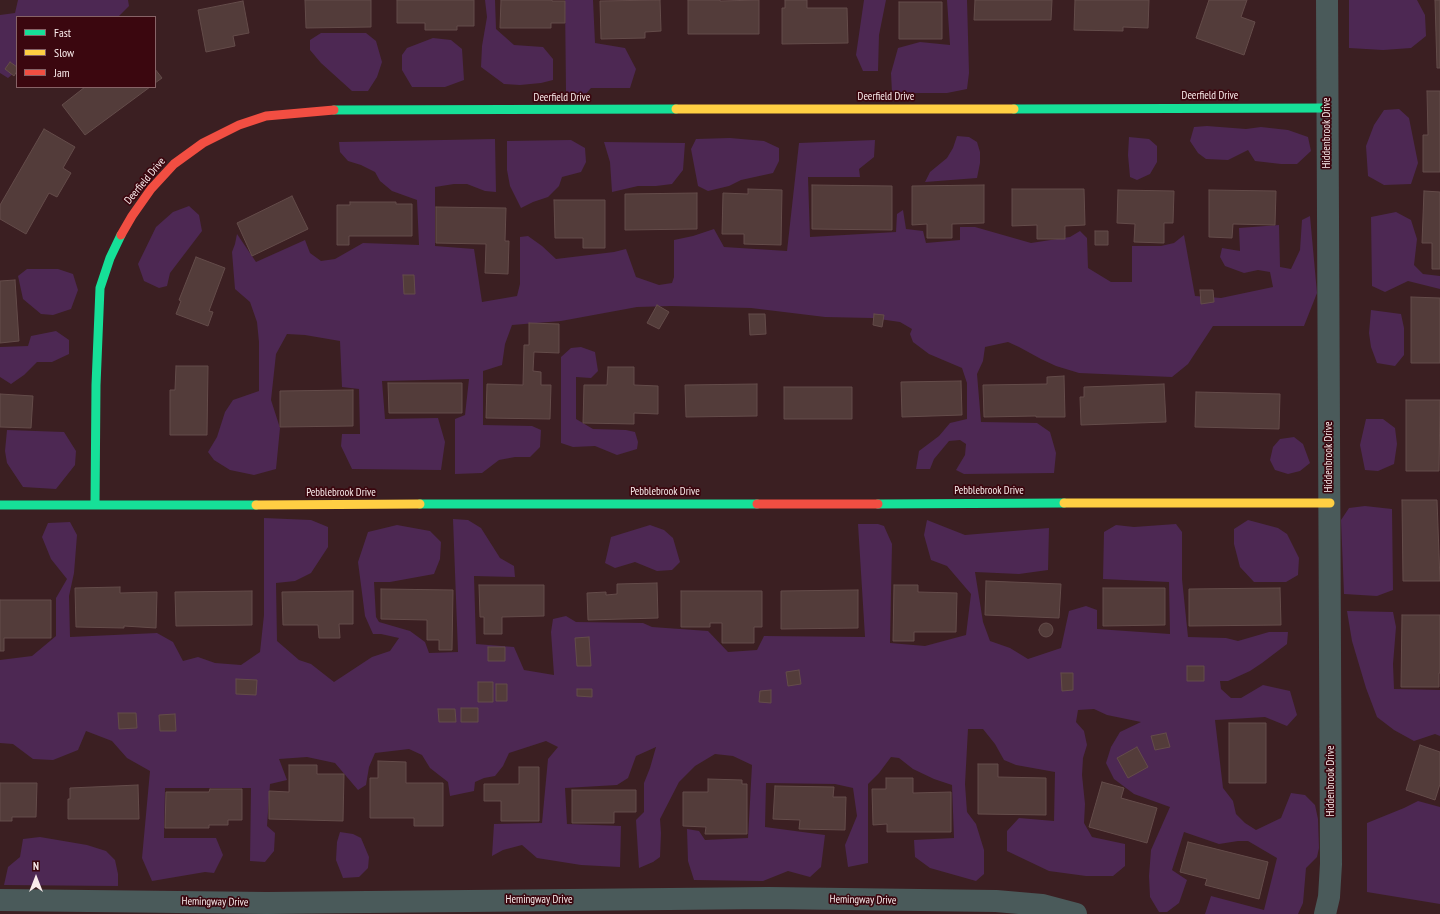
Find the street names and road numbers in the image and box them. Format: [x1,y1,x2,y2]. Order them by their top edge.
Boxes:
street label: Deerfield Drive [1182,89,1238,103]
street label: Deerfield Drive [858,90,914,104]
street label: Deerfield Drive [534,91,590,105]
street label: Hiddenbrook Drive [1320,97,1334,169]
street label: Deerfield Drive [122,155,168,207]
street label: Hiddenbrook Drive [1322,421,1336,493]
street label: Pebblebrook Drive [954,484,1024,498]
street label: Pebblebrook Drive [630,485,700,499]
street label: Pebblebrook Drive [306,486,376,500]
street label: Hiddenbrook Drive [1324,745,1338,817]
street label: Hemingway Drive [506,893,572,907]
street label: Hemingway Drive [829,893,897,907]
street label: Hemingway Drive [181,895,249,909]

